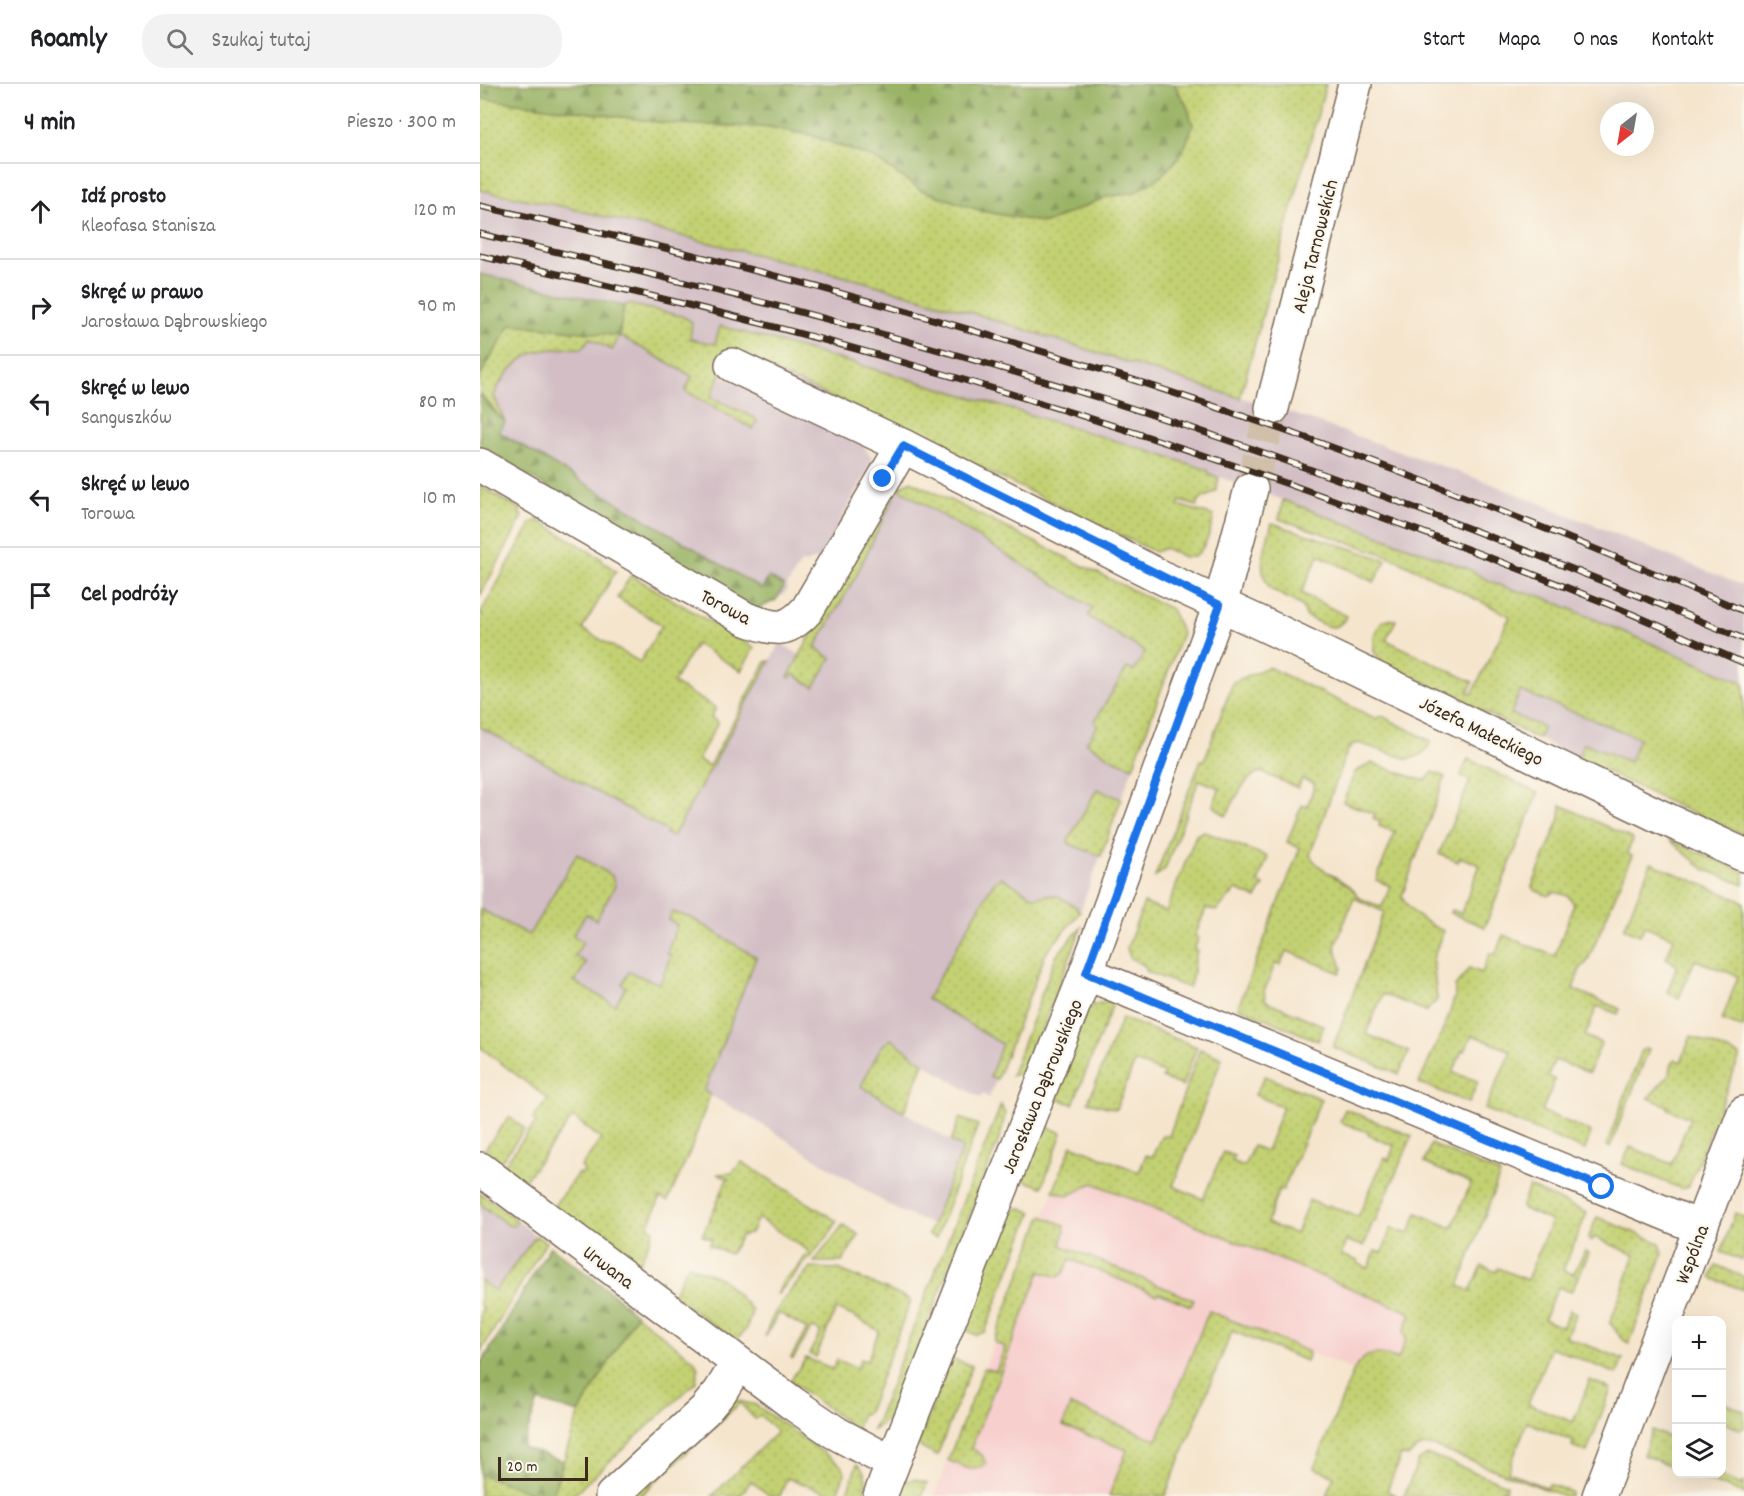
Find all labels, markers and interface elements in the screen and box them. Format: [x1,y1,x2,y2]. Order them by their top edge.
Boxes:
search box [142,14,562,68]
text: Roamly [30,21,106,61]
icon: search [163,25,196,58]
text: Szukaj tutaj [211,26,311,57]
text: Start [1423,26,1465,56]
text: Mapa [1498,26,1540,56]
text: O nas [1573,26,1618,56]
text: Kontakt [1651,26,1714,56]
north arrow [1600,102,1654,156]
text: 4 min [24,105,75,142]
text: Pieszo · 300 m [347,109,456,137]
street label: Aleja Tarnowskich [1287,177,1347,317]
text: Idź prosto [81,182,166,213]
icon: ahead [24,195,57,228]
text: 120 m [414,197,456,225]
text: Kleofasa Stanisza [81,213,215,241]
text: Skręć w prawo [81,278,203,309]
icon: right [24,291,57,324]
text: 90 m [418,293,456,321]
text: Jarosława Dąbrowskiego [81,309,267,337]
text: Skręć w lewo [81,374,190,405]
icon: left [24,387,57,420]
text: 80 m [419,389,456,417]
text: Sanguszków [81,405,172,433]
route end [869,465,895,491]
text: Skręć w lewo [81,470,190,501]
icon: left [24,483,57,516]
text: 10 m [422,485,456,513]
text: Torowa [81,501,135,529]
icon: arrive [24,579,57,612]
text: Cel podróży [81,580,177,611]
street label: Torowa [694,584,755,634]
street label: Józefa Małeckiego [1414,691,1548,775]
street label: Jarosława Dąbrowskiego [996,995,1092,1179]
route start [1588,1173,1614,1199]
street label: Wspólna [1670,1221,1718,1289]
street label: Urwana [576,1240,639,1297]
map controls [1672,1316,1726,1478]
button: + [1672,1316,1726,1370]
button: − [1672,1370,1726,1424]
button: layers [1672,1424,1726,1478]
scale bar [498,1454,588,1482]
text: 20 m [507,1456,537,1479]

